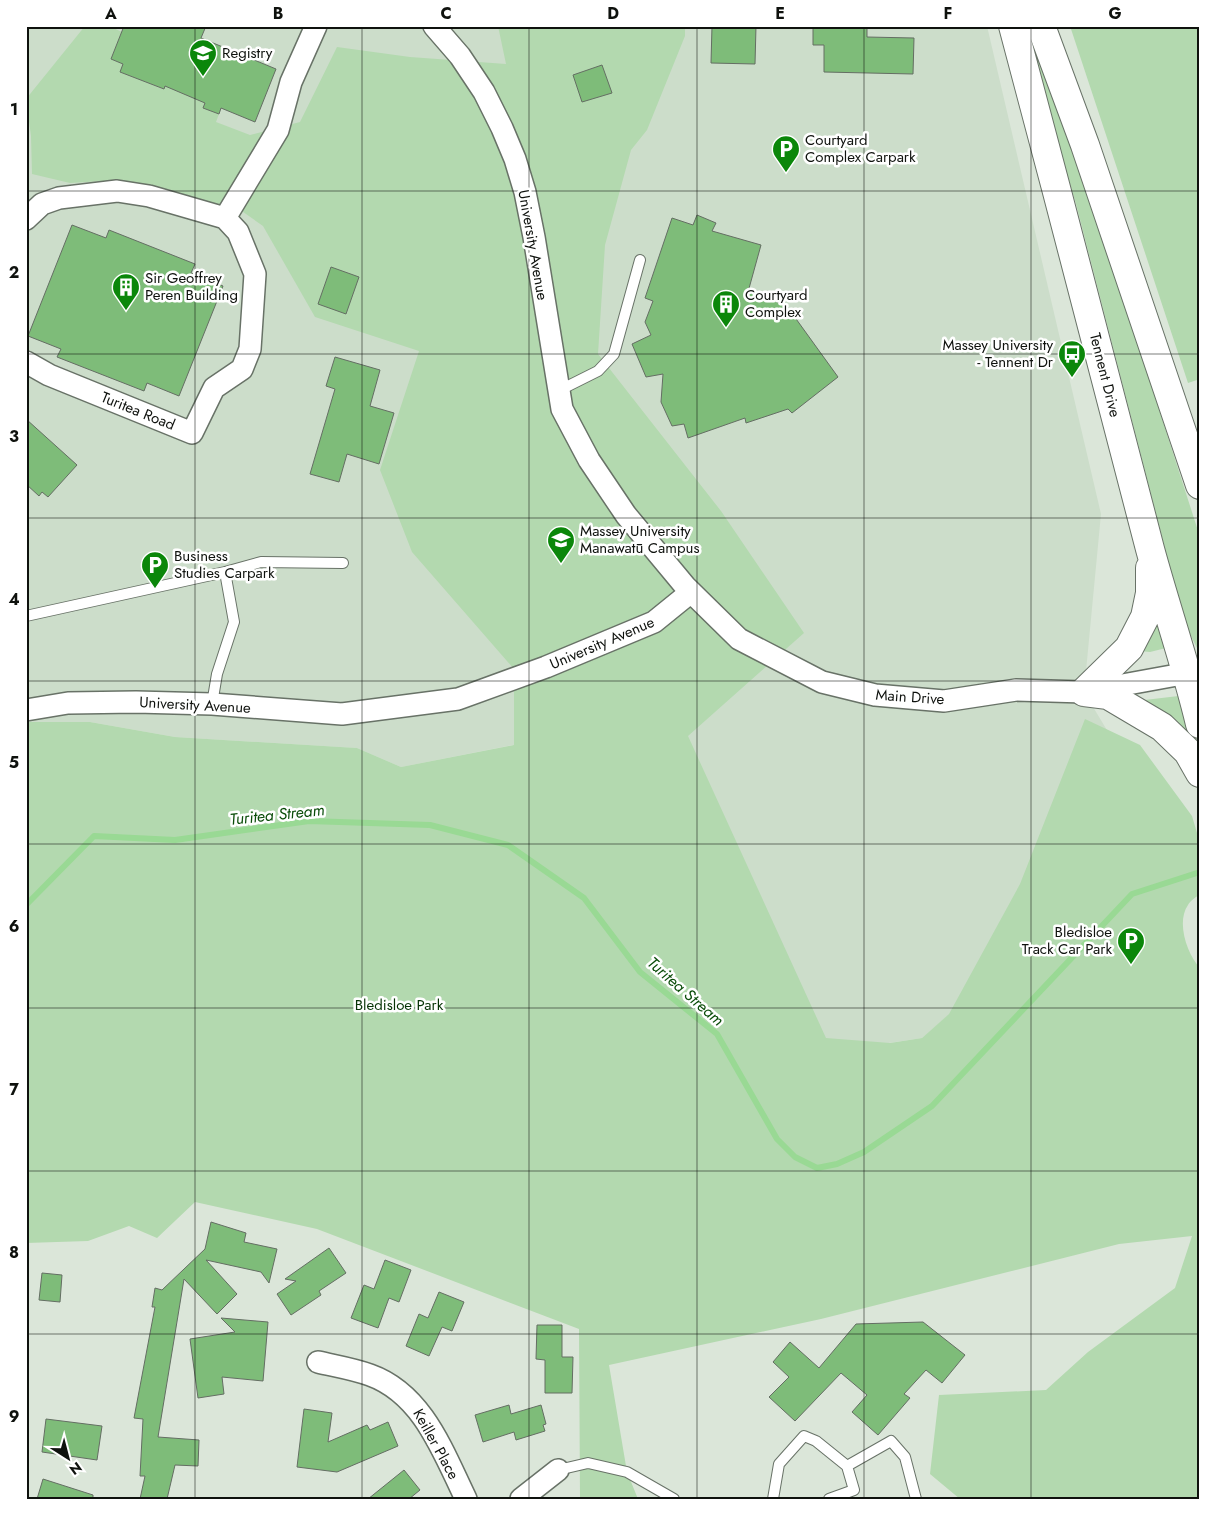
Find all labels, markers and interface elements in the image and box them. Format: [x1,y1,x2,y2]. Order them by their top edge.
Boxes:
text: A [104,2,117,25]
text: B [273,2,283,25]
text: C [440,2,452,25]
text: D [607,2,619,25]
text: E [775,2,785,25]
text: F [944,2,952,25]
text: G [1108,2,1122,25]
school or university icon: Registry [188,38,218,77]
place label: Registry [222,42,273,64]
text: 1 [10,98,18,121]
place label: Courtyard Complex Carpark [805,129,916,168]
parking icon: Courtyard Complex Carpark [771,134,801,173]
street label: University Avenue [512,188,554,302]
text: 2 [9,261,19,284]
place label: Sir Geoffrey Peren Building [145,267,238,306]
building icon: Sir Geoffrey Peren Building [111,272,141,311]
place label: Courtyard Complex [745,284,808,323]
building icon: Courtyard Complex [711,289,741,328]
street label: Tennent Drive [1084,331,1126,420]
place label: Massey University - Tennent Dr [942,334,1054,373]
bus stop icon: Massey University - Tennent Dr [1057,339,1087,378]
street label: Turitea Road [98,386,178,436]
text: 3 [9,425,19,448]
place label: Massey University Manawatū Campus [580,520,699,559]
school or university icon: Massey University Manawatū Campus [546,525,576,564]
place label: Business Studies Carpark [174,545,275,584]
parking icon: Business Studies Carpark [140,550,170,589]
text: 4 [8,588,20,611]
street label: University Avenue [546,611,658,675]
street label: Main Drive [875,684,945,710]
street label: University Avenue [139,691,252,719]
text: 5 [9,751,19,774]
water label: Turitea Stream [229,798,326,831]
text: 6 [9,915,19,938]
place label: Bledisloe Track Car Park [1022,921,1112,960]
parking icon: Bledisloe Track Car Park [1116,926,1146,965]
water label: Turitea Stream [642,951,729,1031]
park label: Bledisloe Park [355,994,444,1016]
text: 7 [9,1078,19,1101]
text: 8 [9,1241,19,1264]
text: 9 [9,1405,19,1428]
street label: Keiller Place [408,1405,465,1484]
north arrow [42,1432,92,1482]
text: N [65,1457,86,1480]

